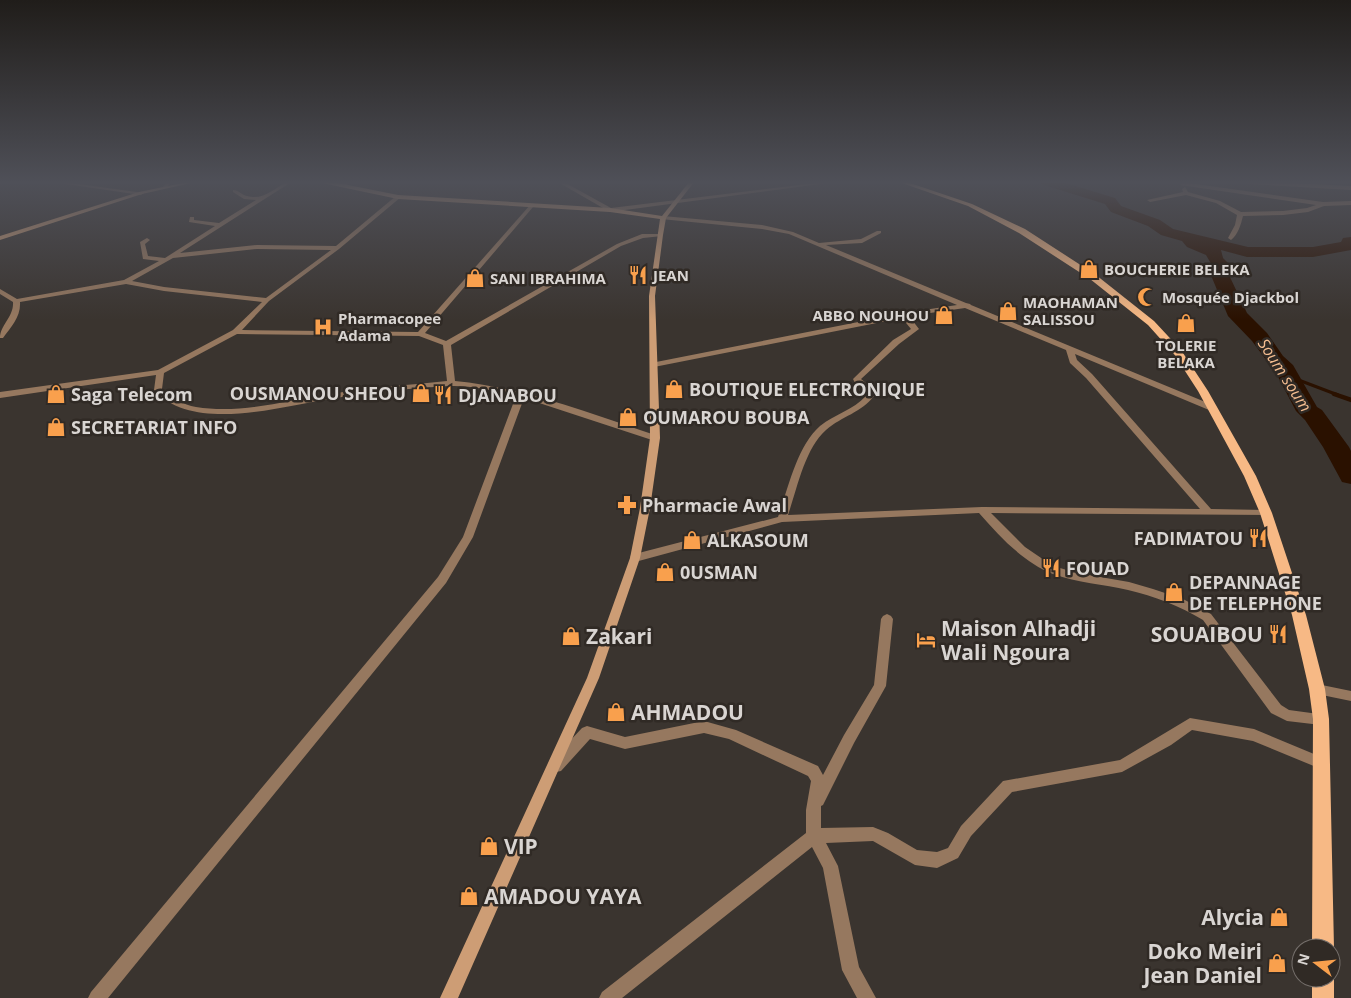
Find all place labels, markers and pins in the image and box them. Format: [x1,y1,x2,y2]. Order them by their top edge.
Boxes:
shop icon: BOUCHERIE BELEKA [1078,258,1100,280]
place label: BOUCHERIE BELEKA [1104,259,1250,279]
restaurant icon: JEAN [627,264,649,286]
place label: JEAN [651,265,689,285]
shop icon: SANI IBRAHIMA [464,267,486,289]
place label: SANI IBRAHIMA [490,268,607,288]
mosque icon: Mosquée Djackbol [1136,286,1158,308]
place label: Mosquée Djackbol [1162,287,1299,307]
place label: MAOHAMAN SALISSOU [1023,292,1118,329]
shop icon: MAOHAMAN SALISSOU [997,300,1019,322]
shop icon: ABBO NOUHOU [933,304,955,326]
place label: ABBO NOUHOU [812,305,929,325]
place label: Pharmacopee Adama [338,308,441,345]
shop icon: TOLERIE BELAKA [1175,312,1197,334]
hospital icon: Pharmacopee Adama [312,316,334,338]
place label: TOLERIE BELAKA [1156,335,1216,372]
place label: BOUTIQUE ELECTRONIQUE [689,377,925,401]
shop icon: BOUTIQUE ELECTRONIQUE [663,378,685,400]
place label: OUSMANOU SHEOU [230,381,406,405]
place label: Saga Telecom [71,382,193,406]
shop icon: OUSMANOU SHEOU [410,382,432,404]
shop icon: Saga Telecom [45,383,67,405]
place label: DJANABOU [458,383,557,407]
restaurant icon: DJANABOU [432,384,454,406]
place label: OUMAROU BOUBA [643,405,810,429]
shop icon: OUMAROU BOUBA [617,406,639,428]
place label: SECRETARIAT INFO [71,415,237,439]
shop icon: SECRETARIAT INFO [45,416,67,438]
place label: Pharmacie Awal [642,493,787,517]
pharmacy icon: Pharmacie Awal [616,494,638,516]
place label: FADIMATOU [1134,526,1243,550]
restaurant icon: FADIMATOU [1247,527,1269,549]
place label: ALKASOUM [707,528,809,552]
shop icon: ALKASOUM [681,529,703,551]
place label: FOUAD [1066,556,1130,580]
restaurant icon: FOUAD [1040,557,1062,579]
place label: 0USMAN [680,560,758,584]
shop icon: 0USMAN [654,561,676,583]
place label: DEPANNAGE DE TELEPHONE [1189,570,1322,615]
shop icon: DEPANNAGE DE TELEPHONE [1163,581,1185,603]
place label: Maison Alhadji Wali Ngoura [941,614,1096,666]
place label: SOUAIBOU [1151,620,1263,648]
place label: Zakari [586,622,653,650]
restaurant icon: SOUAIBOU [1267,623,1289,645]
shop icon: Zakari [560,625,582,647]
hotel icon: Maison Alhadji Wali Ngoura [915,629,937,651]
place label: AHMADOU [631,698,744,726]
shop icon: AHMADOU [605,701,627,723]
place label: VIP [504,832,538,860]
shop icon: VIP [478,835,500,857]
place label: AMADOU YAYA [484,882,642,910]
shop icon: AMADOU YAYA [458,885,480,907]
place label: Alycia [1201,903,1264,931]
shop icon: Alycia [1268,906,1290,928]
place label: Doko Meiri Jean Daniel [1141,937,1262,989]
shop icon: Doko Meiri Jean Daniel [1266,952,1288,974]

